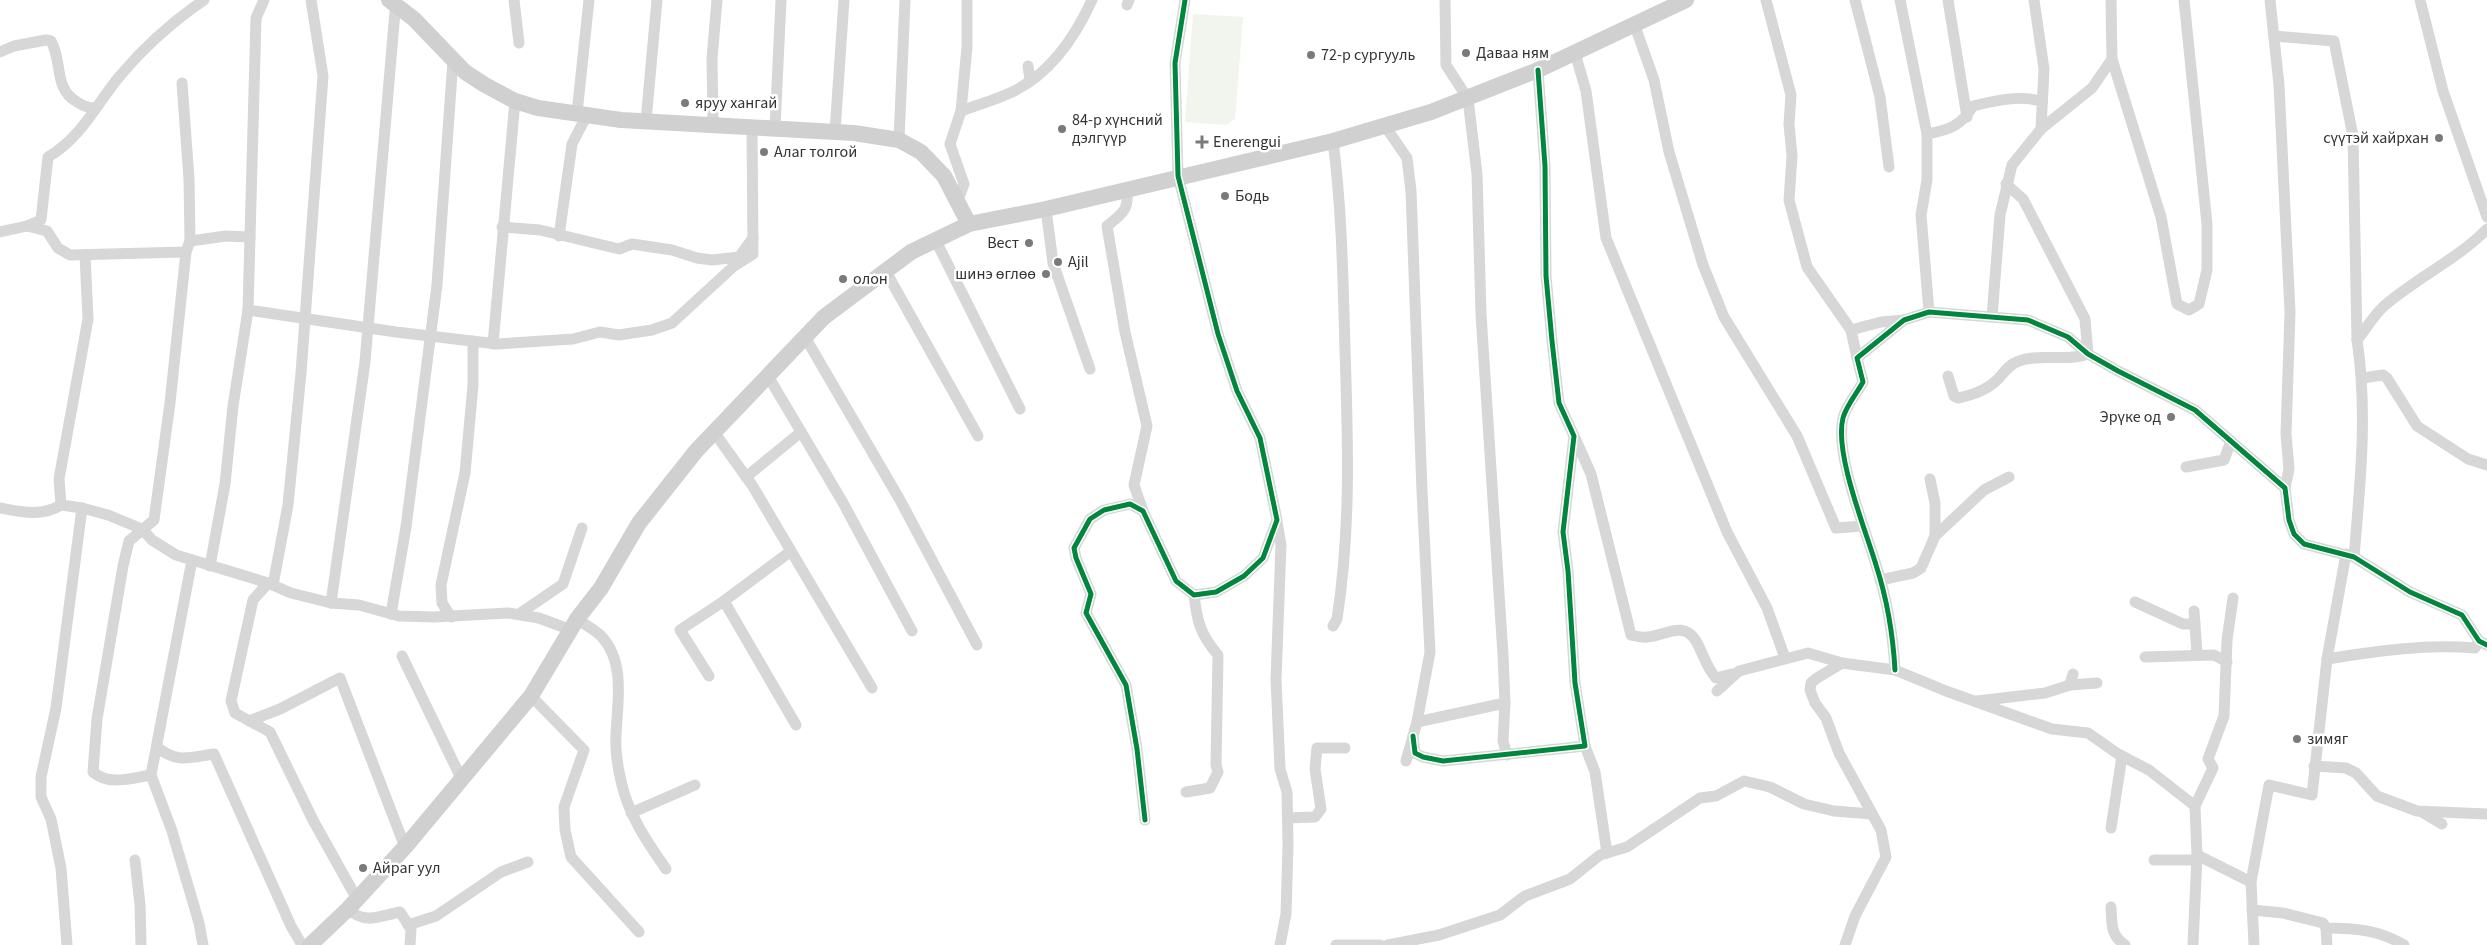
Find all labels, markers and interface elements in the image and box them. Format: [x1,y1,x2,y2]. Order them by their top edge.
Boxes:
place label: Даваа ням [1476,42,1549,64]
place label: 72-р сургууль [1321,44,1415,66]
marker: Даваа ням [1460,47,1472,59]
marker: 72-р сургууль [1305,49,1317,61]
place label: яруу хангай [695,92,777,114]
marker: яруу хангай [679,97,691,109]
place label: 84-р хүнсний дэлгүүр [1072,109,1163,149]
marker: 84-р хүнсний дэлгүүр [1056,123,1068,135]
place label: сүүтэй хайрхан [2323,127,2429,149]
place label: Enerengui [1213,131,1281,153]
marker: сүүтэй хайрхан [2433,132,2445,144]
marker: Enerengui [1195,135,1209,149]
place label: Алаг толгой [774,141,857,163]
marker: Алаг толгой [758,146,770,158]
place label: Бодь [1235,185,1269,207]
marker: Бодь [1219,190,1231,202]
place label: Вест [987,232,1019,254]
marker: Вест [1023,237,1035,249]
place label: Ajil [1068,251,1089,273]
marker: Ajil [1052,256,1064,268]
place label: шинэ өглөө [955,263,1036,285]
place label: олон [853,268,888,290]
marker: шинэ өглөө [1040,268,1052,280]
marker: олон [837,273,849,285]
place label: Эрүке од [2100,406,2161,428]
marker: Эрүке од [2165,411,2177,423]
place label: зимяг [2307,728,2349,750]
marker: зимяг [2291,733,2303,745]
place label: Айраг уул [373,857,441,879]
marker: Айраг уул [357,862,369,874]

